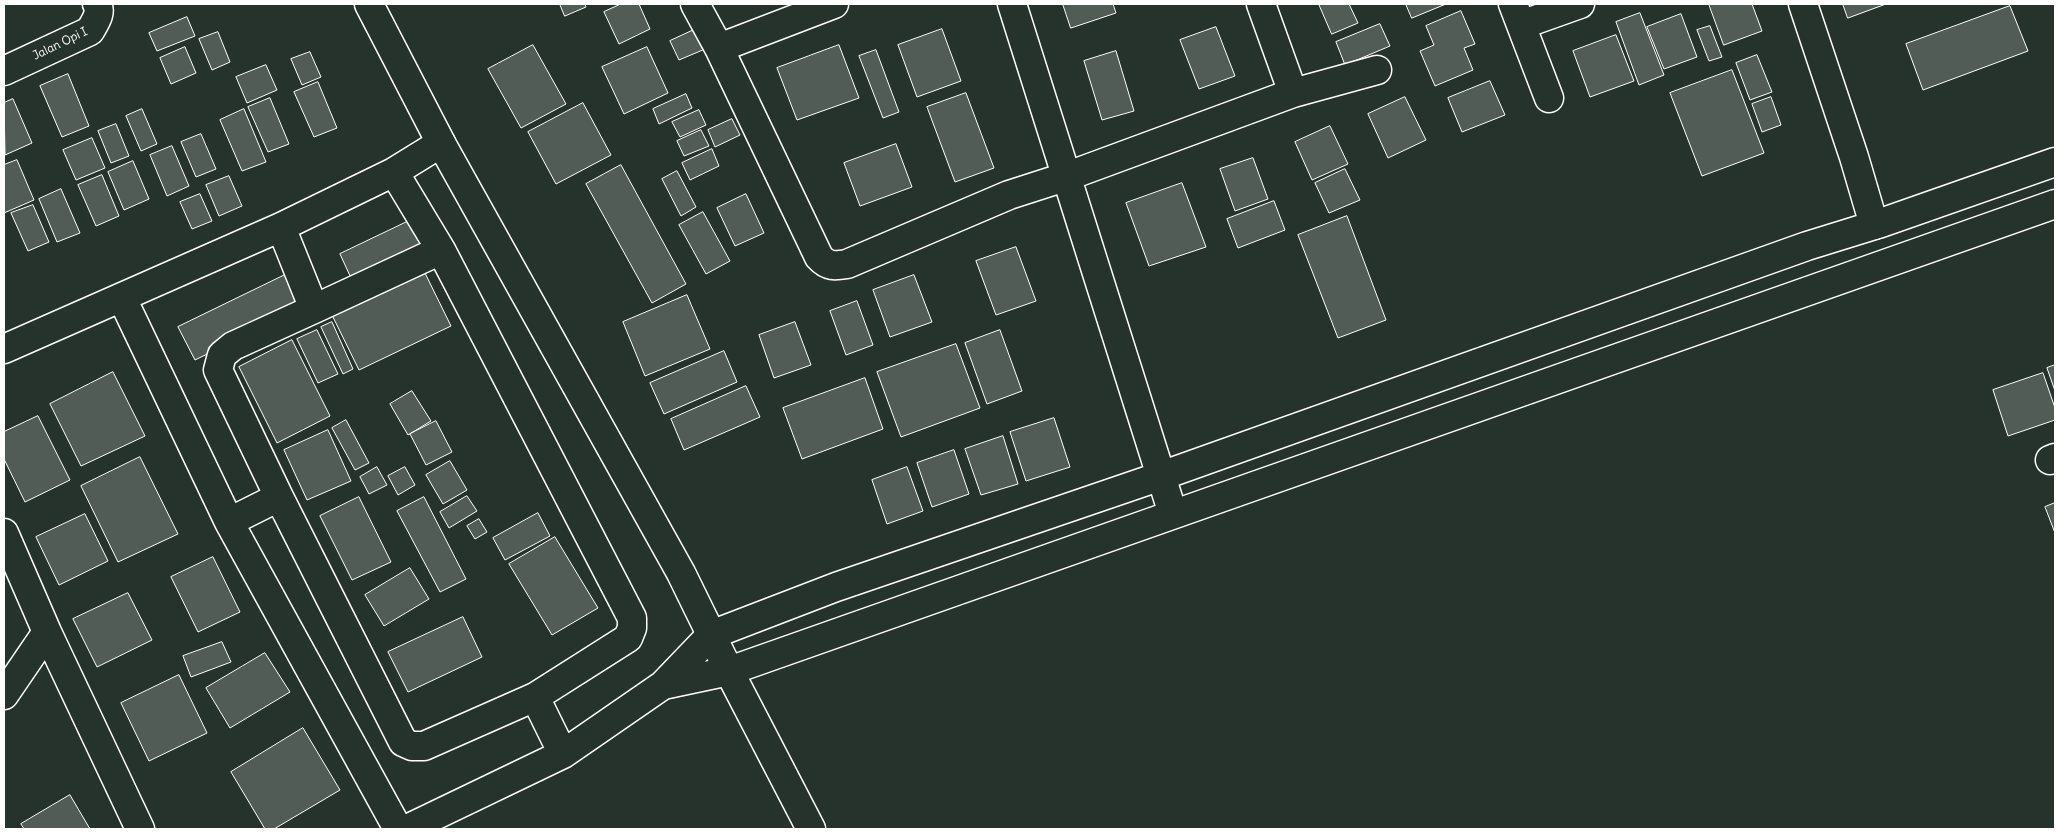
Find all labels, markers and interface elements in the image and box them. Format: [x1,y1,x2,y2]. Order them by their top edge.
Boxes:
street label: Jalan Opi I [30,25,90,63]

